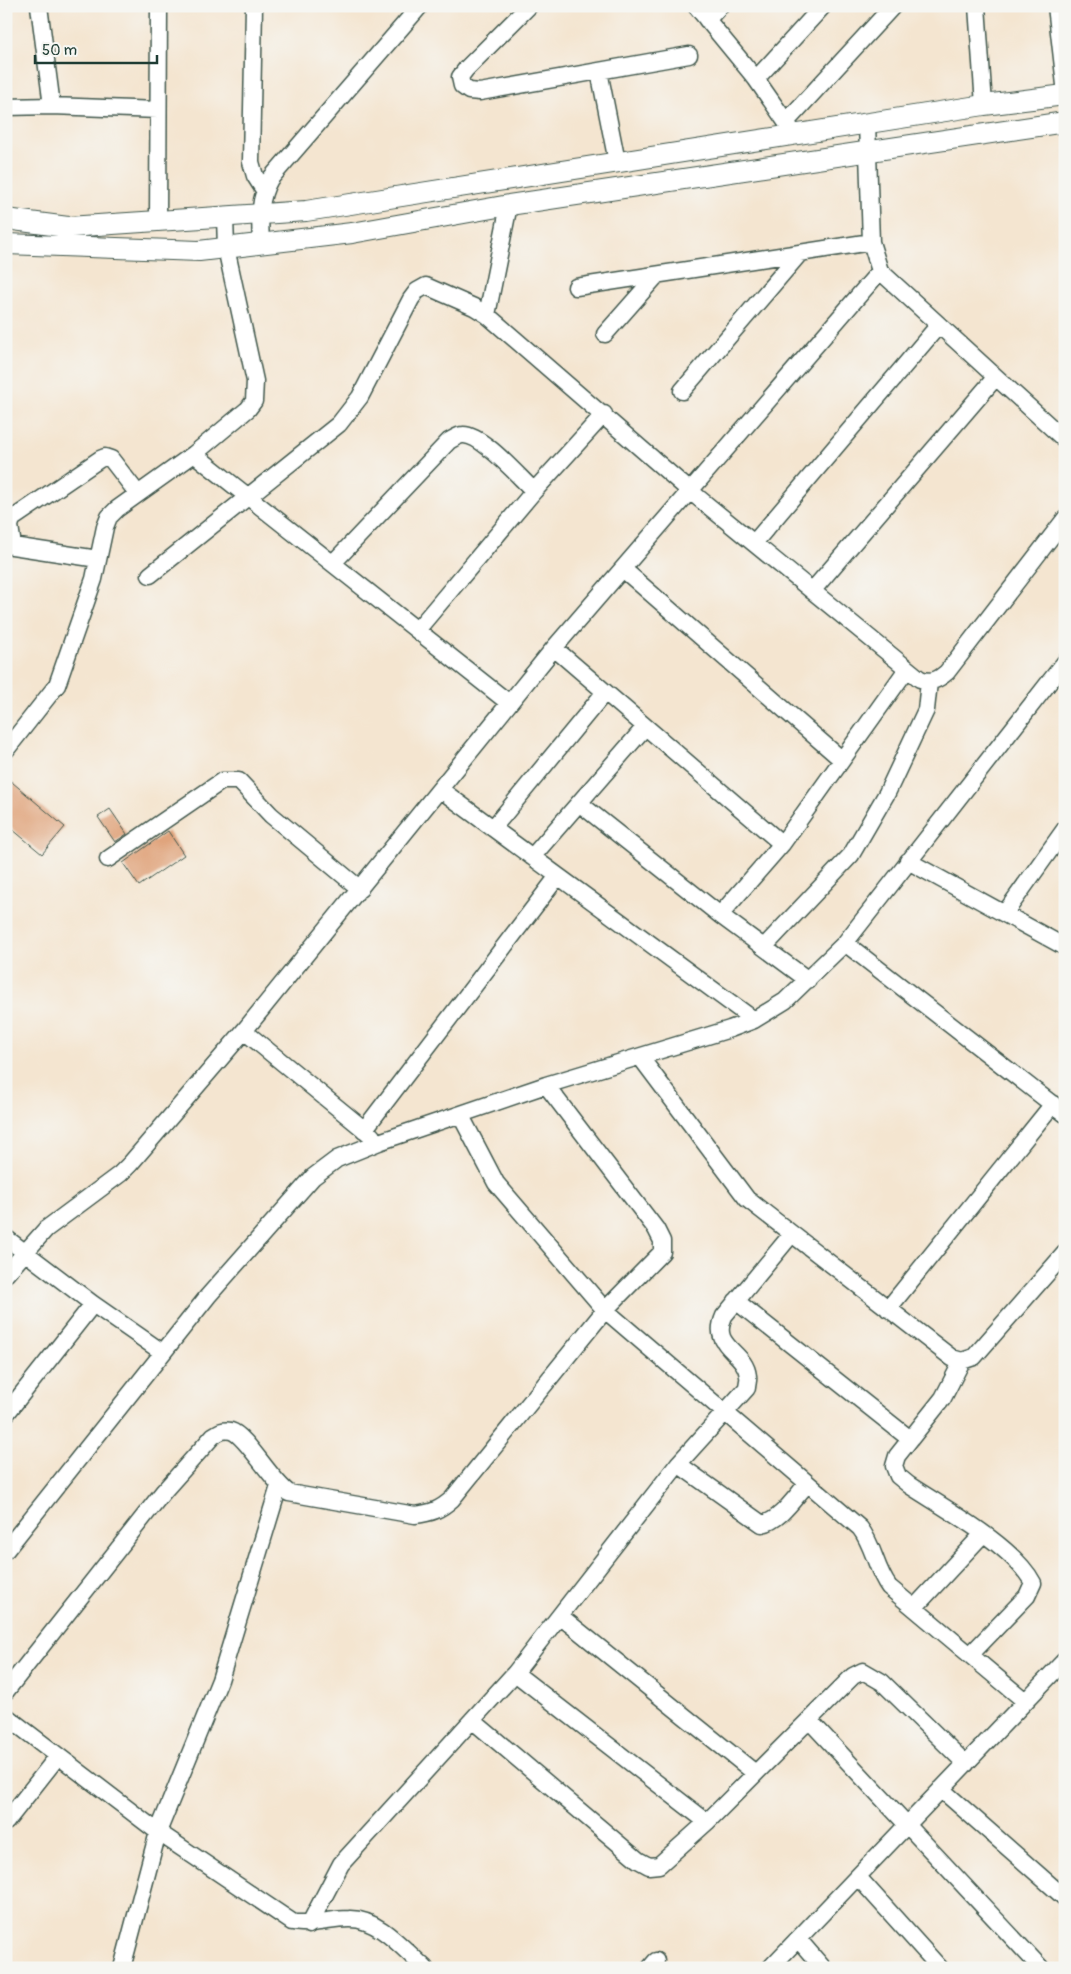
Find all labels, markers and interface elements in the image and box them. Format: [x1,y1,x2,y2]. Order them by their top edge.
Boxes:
scale bar [35,32,158,64]
text: 50 m [42,41,77,60]

